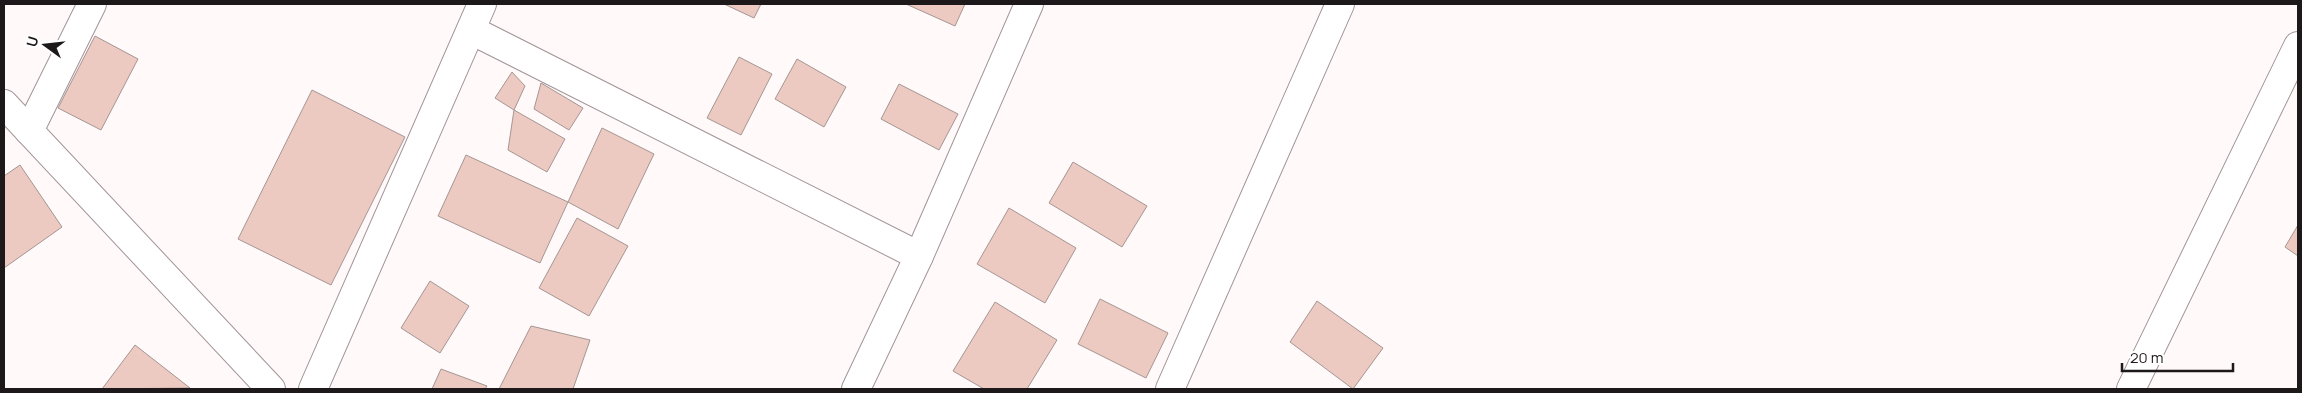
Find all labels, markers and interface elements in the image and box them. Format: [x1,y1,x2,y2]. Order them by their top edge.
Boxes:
north arrow [20,20,70,70]
text: U [21,34,42,49]
scale bar [2122,340,2233,372]
text: 20 m [2130,347,2163,368]

